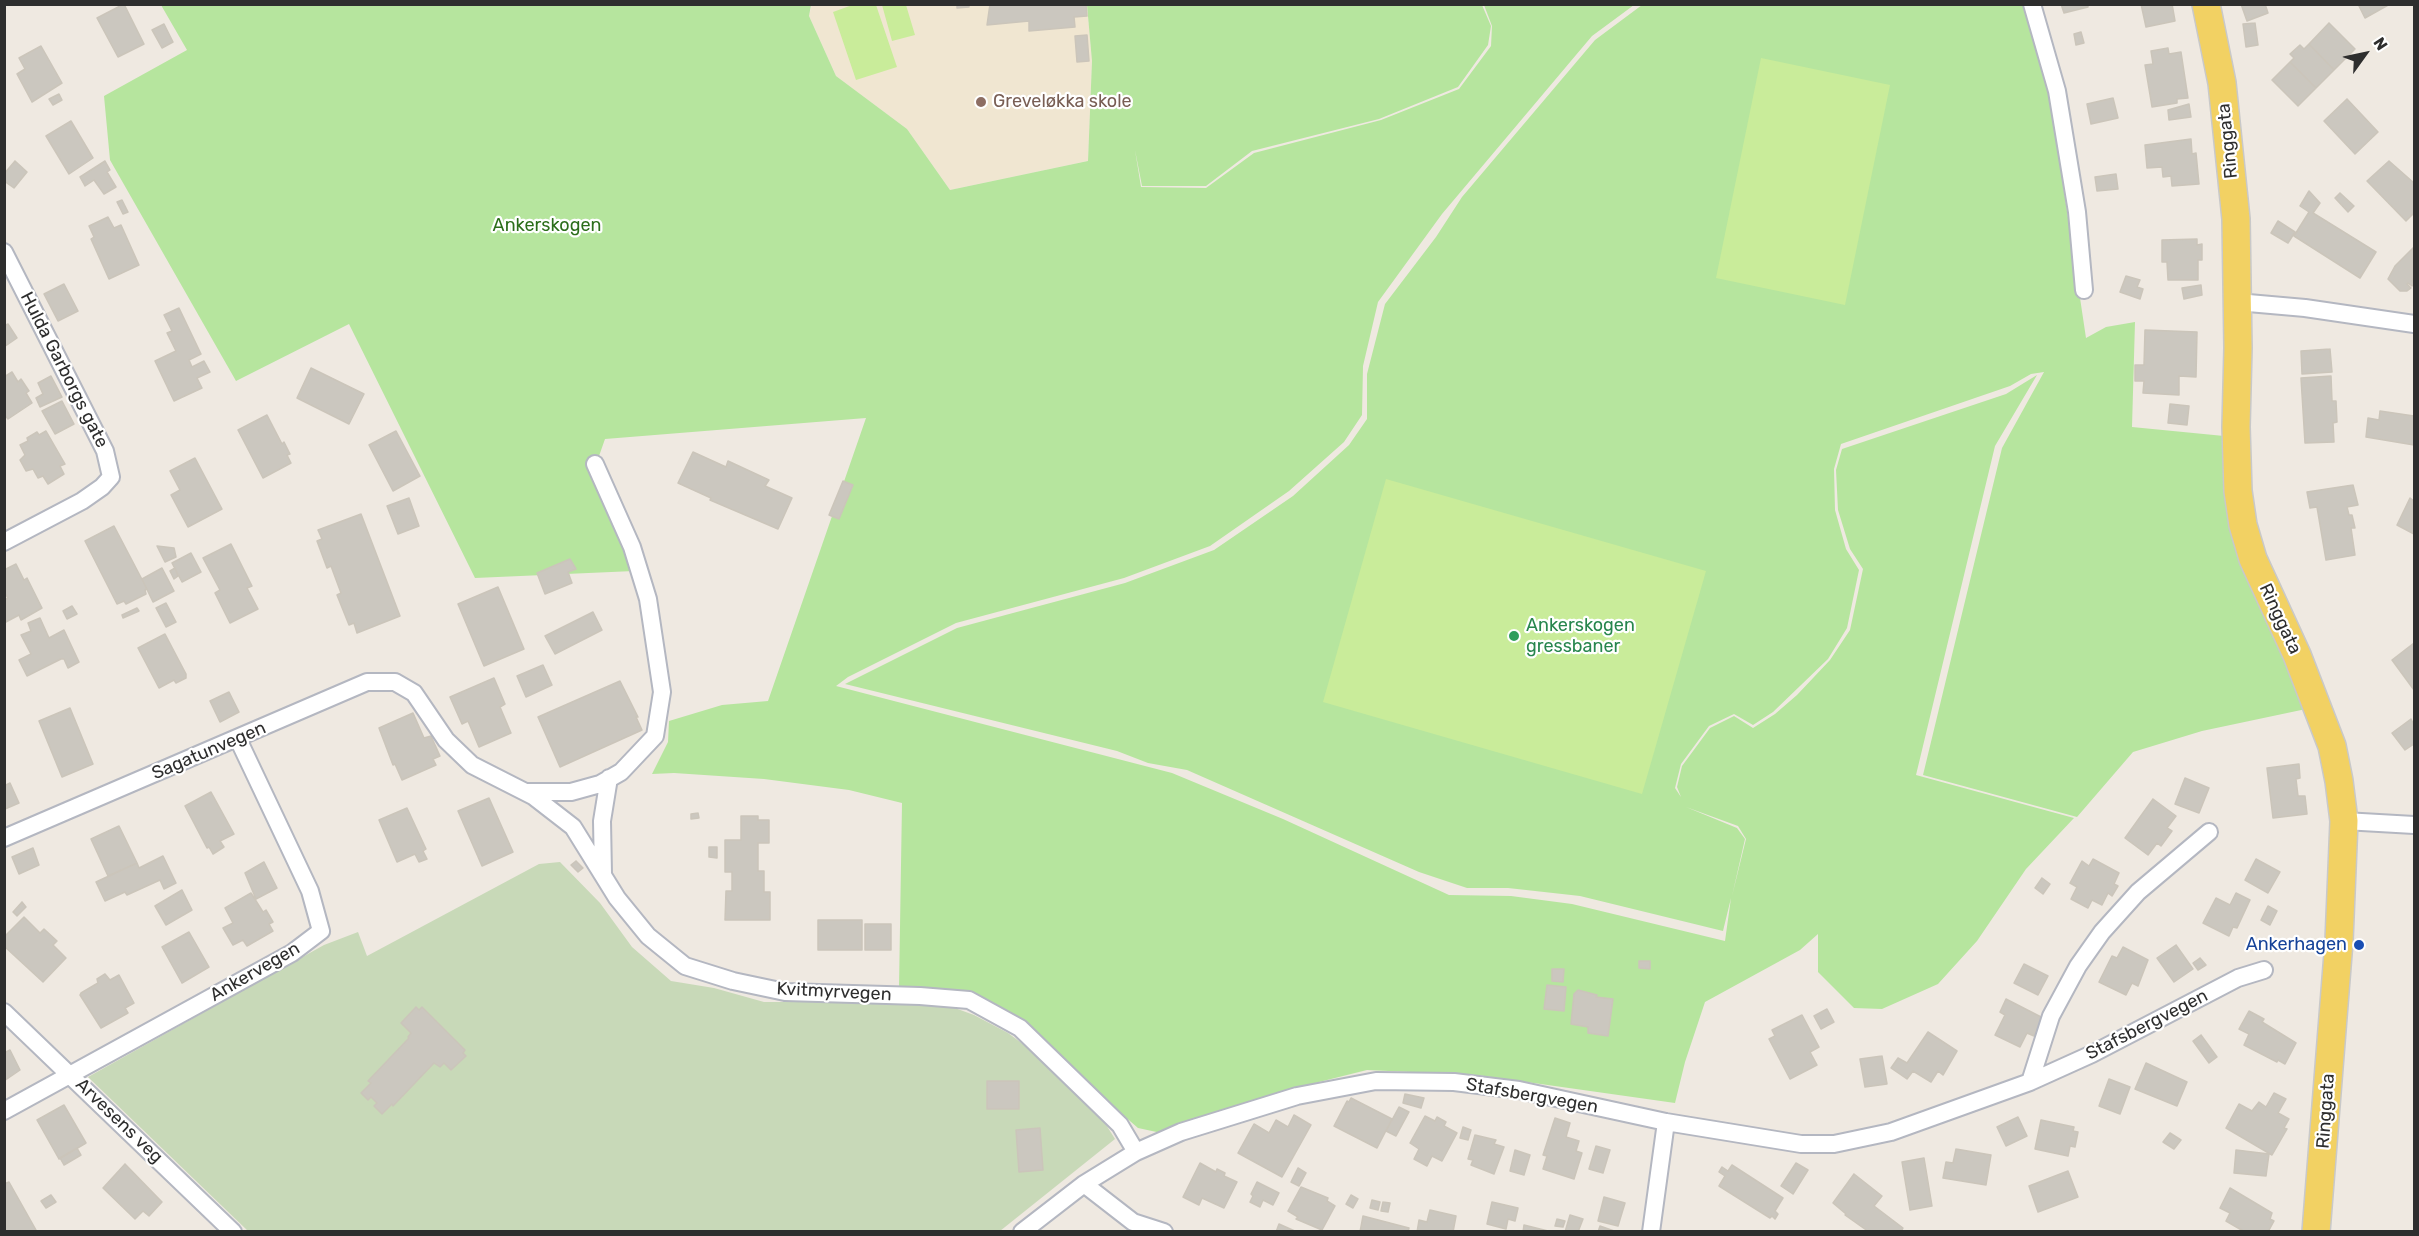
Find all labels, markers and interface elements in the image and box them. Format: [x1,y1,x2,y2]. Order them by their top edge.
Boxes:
north arrow [2335,24,2395,84]
text: N [2369,34,2392,54]
place label: Greveløkka skole [993,91,1132,113]
marker: Greveløkka skole [974,95,988,109]
street label: Ringgata [2213,102,2243,180]
park label: Ankerskogen [493,215,601,237]
street label: Hulda Garborgs gate [15,289,113,451]
street label: Ringgata [2254,580,2306,658]
place label: Ankerskogen gressbaner [1526,615,1635,658]
marker: Ankerskogen gressbaner [1507,629,1521,643]
street label: Sagatunvegen [149,717,269,785]
place label: Ankerhagen [2246,934,2347,956]
street label: Ankervegen [206,938,304,1006]
marker: Ankerhagen [2352,938,2366,952]
street label: Kvitmyrvegen [776,978,892,1006]
street label: Stafsbergvegen [2082,985,2212,1065]
street label: Ringgata [2313,1073,2339,1149]
street label: Arvesens veg [71,1074,167,1168]
street label: Stafsbergvegen [1464,1074,1600,1118]

